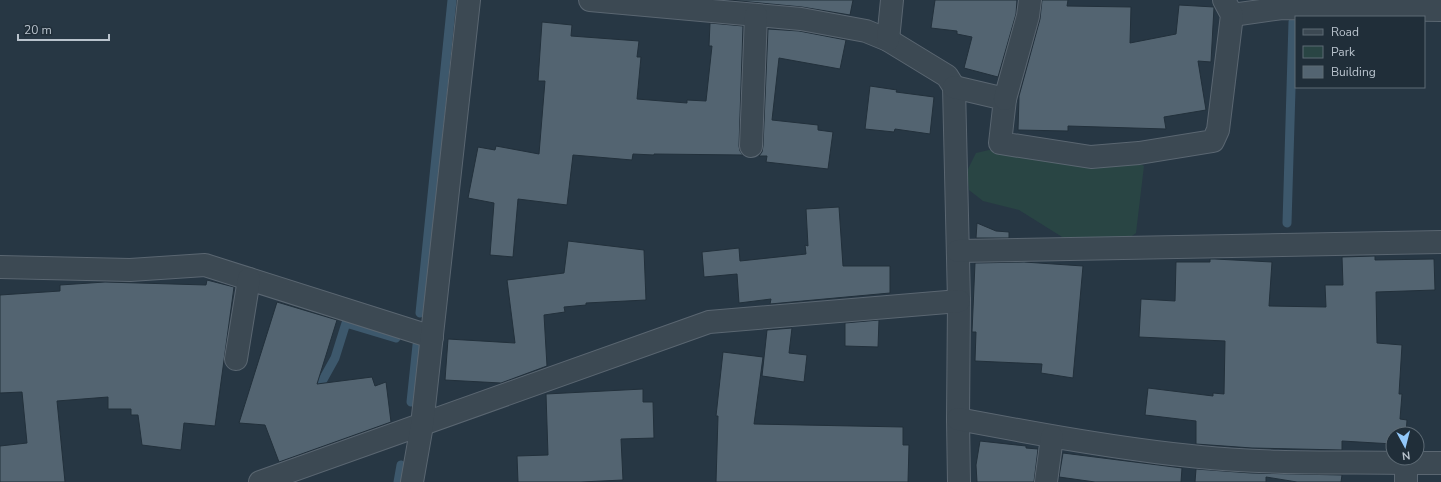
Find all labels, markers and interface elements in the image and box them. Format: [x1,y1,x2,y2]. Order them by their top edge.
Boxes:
scale bar [18,16,109,42]
legend [1295,16,1425,88]
text: 20 m [24,22,52,38]
text: Road [1331,24,1359,40]
text: Park [1331,44,1356,60]
text: Building [1331,64,1376,80]
north arrow [1385,426,1425,466]
text: N [1401,447,1411,463]

